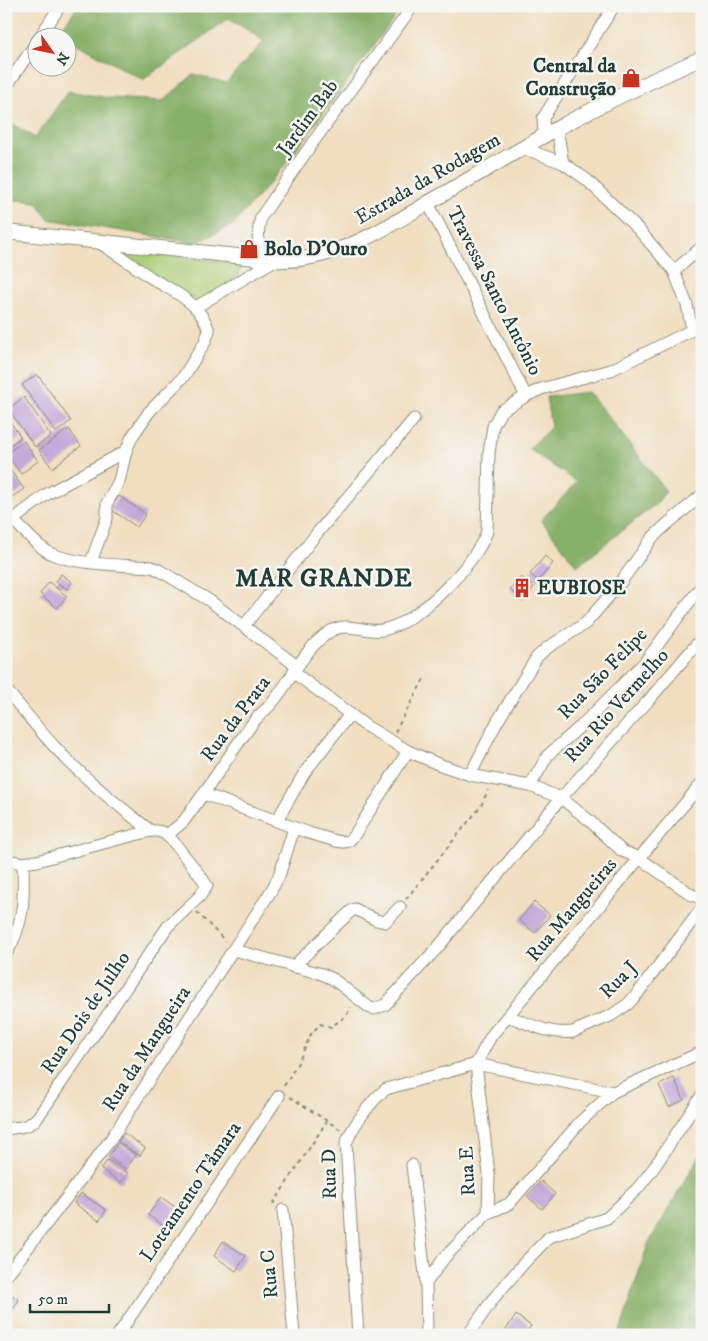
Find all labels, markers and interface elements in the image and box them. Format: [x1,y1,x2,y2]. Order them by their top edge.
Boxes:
north arrow [28,28,78,78]
text: N [51,49,73,69]
place label: Central da Construção [526,54,616,102]
shop icon: Central da Construção [620,67,642,89]
street label: Jardim Bab [271,75,344,163]
street label: Estrada da Rodagem [351,127,505,231]
street label: Travessa Santo Antônio [441,202,547,380]
place label: Bolo D'Ouro [264,237,368,262]
shop icon: Bolo D'Ouro [238,238,260,260]
district label: MAR GRANDE [235,563,413,594]
place label: EUBIOSE [537,576,626,601]
building icon: EUBIOSE [511,577,533,599]
street label: Rua São Felipe [553,623,653,725]
street label: Rua Rio Vermelho [559,644,675,768]
street label: Rua da Prata [196,671,277,767]
street label: Rua Mangueiras [521,853,623,967]
street label: Rua Dois de Julho [36,947,136,1079]
street label: Rua J [595,956,643,1004]
street label: Rua da Mangueira [97,981,197,1116]
street label: Loteamento Tâmara [135,1117,247,1267]
street label: Rua E [454,1145,482,1197]
street label: Rua D [317,1148,343,1200]
street label: Rua C [255,1248,285,1300]
scale bar [30,1281,109,1313]
text: 50 m [38,1290,68,1309]

